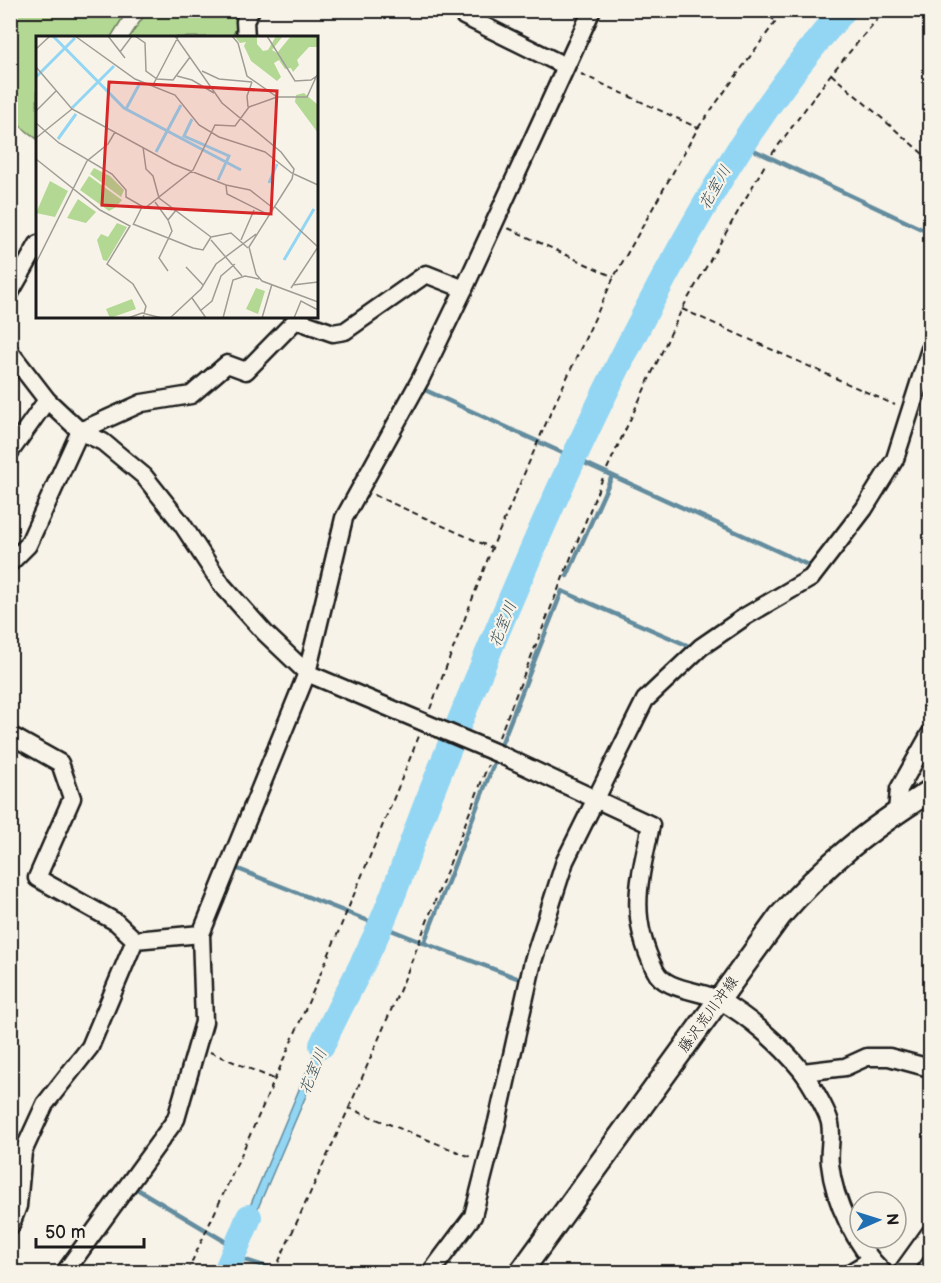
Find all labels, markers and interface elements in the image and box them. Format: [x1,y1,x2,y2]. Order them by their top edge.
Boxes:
inset map [36,36,318,318]
water label: 花室川 [695,162,736,213]
water label: 花室川 [486,599,521,650]
street label: 藤沢荒川沖線 [674,972,743,1056]
water label: 花室川 [295,1046,332,1097]
north arrow [848,1190,908,1250]
scale bar [36,1211,144,1249]
text: N [882,1213,901,1226]
text: 50 m [45,1222,86,1243]

